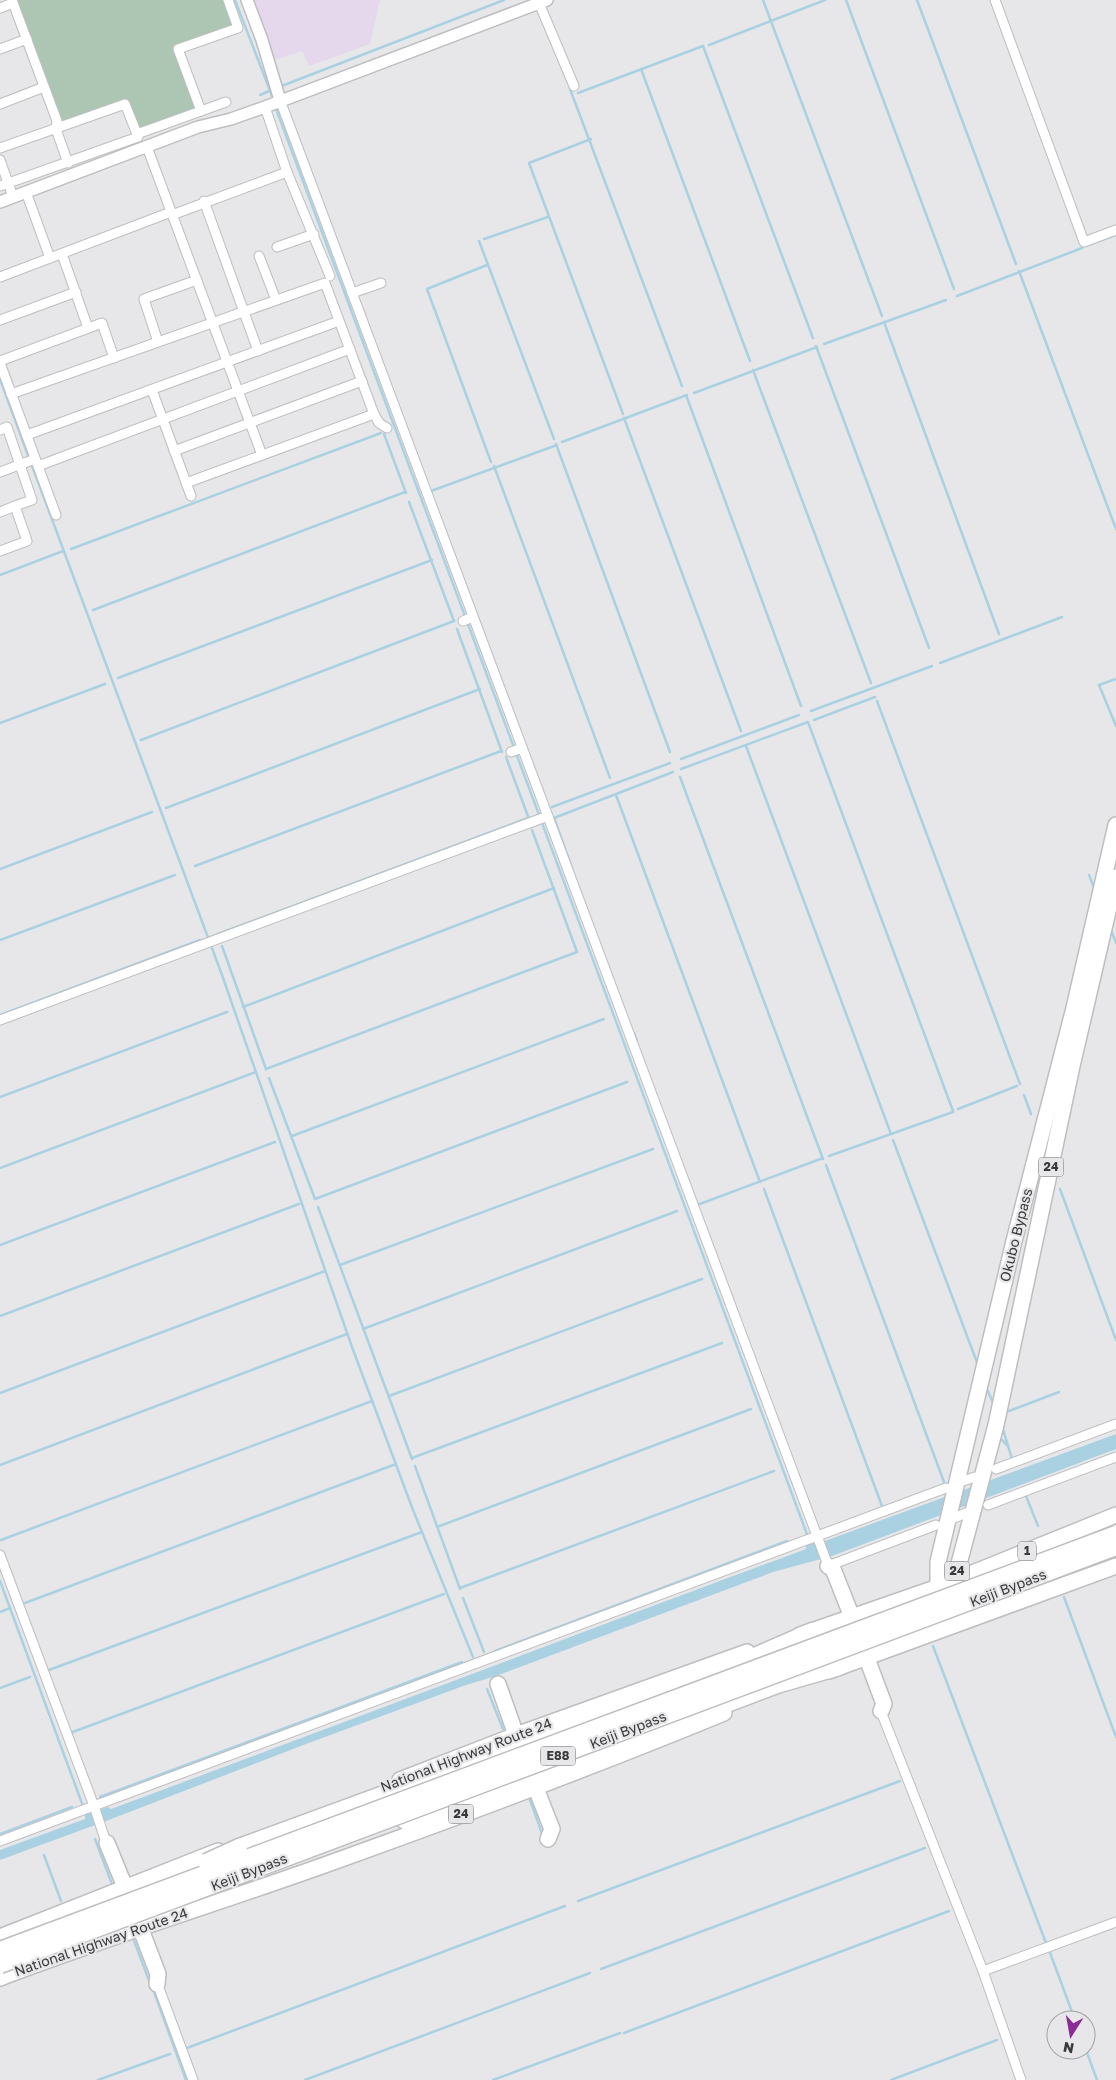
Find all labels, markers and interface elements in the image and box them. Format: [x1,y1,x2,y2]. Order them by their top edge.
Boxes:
road number: 24 [1038,1158,1064,1176]
street label: Okubo Bypass [996,1186,1035,1283]
road number: 1 [1018,1542,1036,1560]
road number: 24 [944,1562,970,1580]
street label: Keiji Bypass [967,1565,1049,1610]
street label: Keiji Bypass [587,1707,669,1752]
street label: National Highway Route 24 [378,1714,554,1795]
road number: E88 [540,1746,576,1765]
road number: 24 [448,1805,474,1824]
street label: Keiji Bypass [208,1849,290,1894]
street label: National Highway Route 24 [12,1904,190,1979]
north arrow [1046,2010,1096,2060]
text: N [1062,2039,1075,2058]

